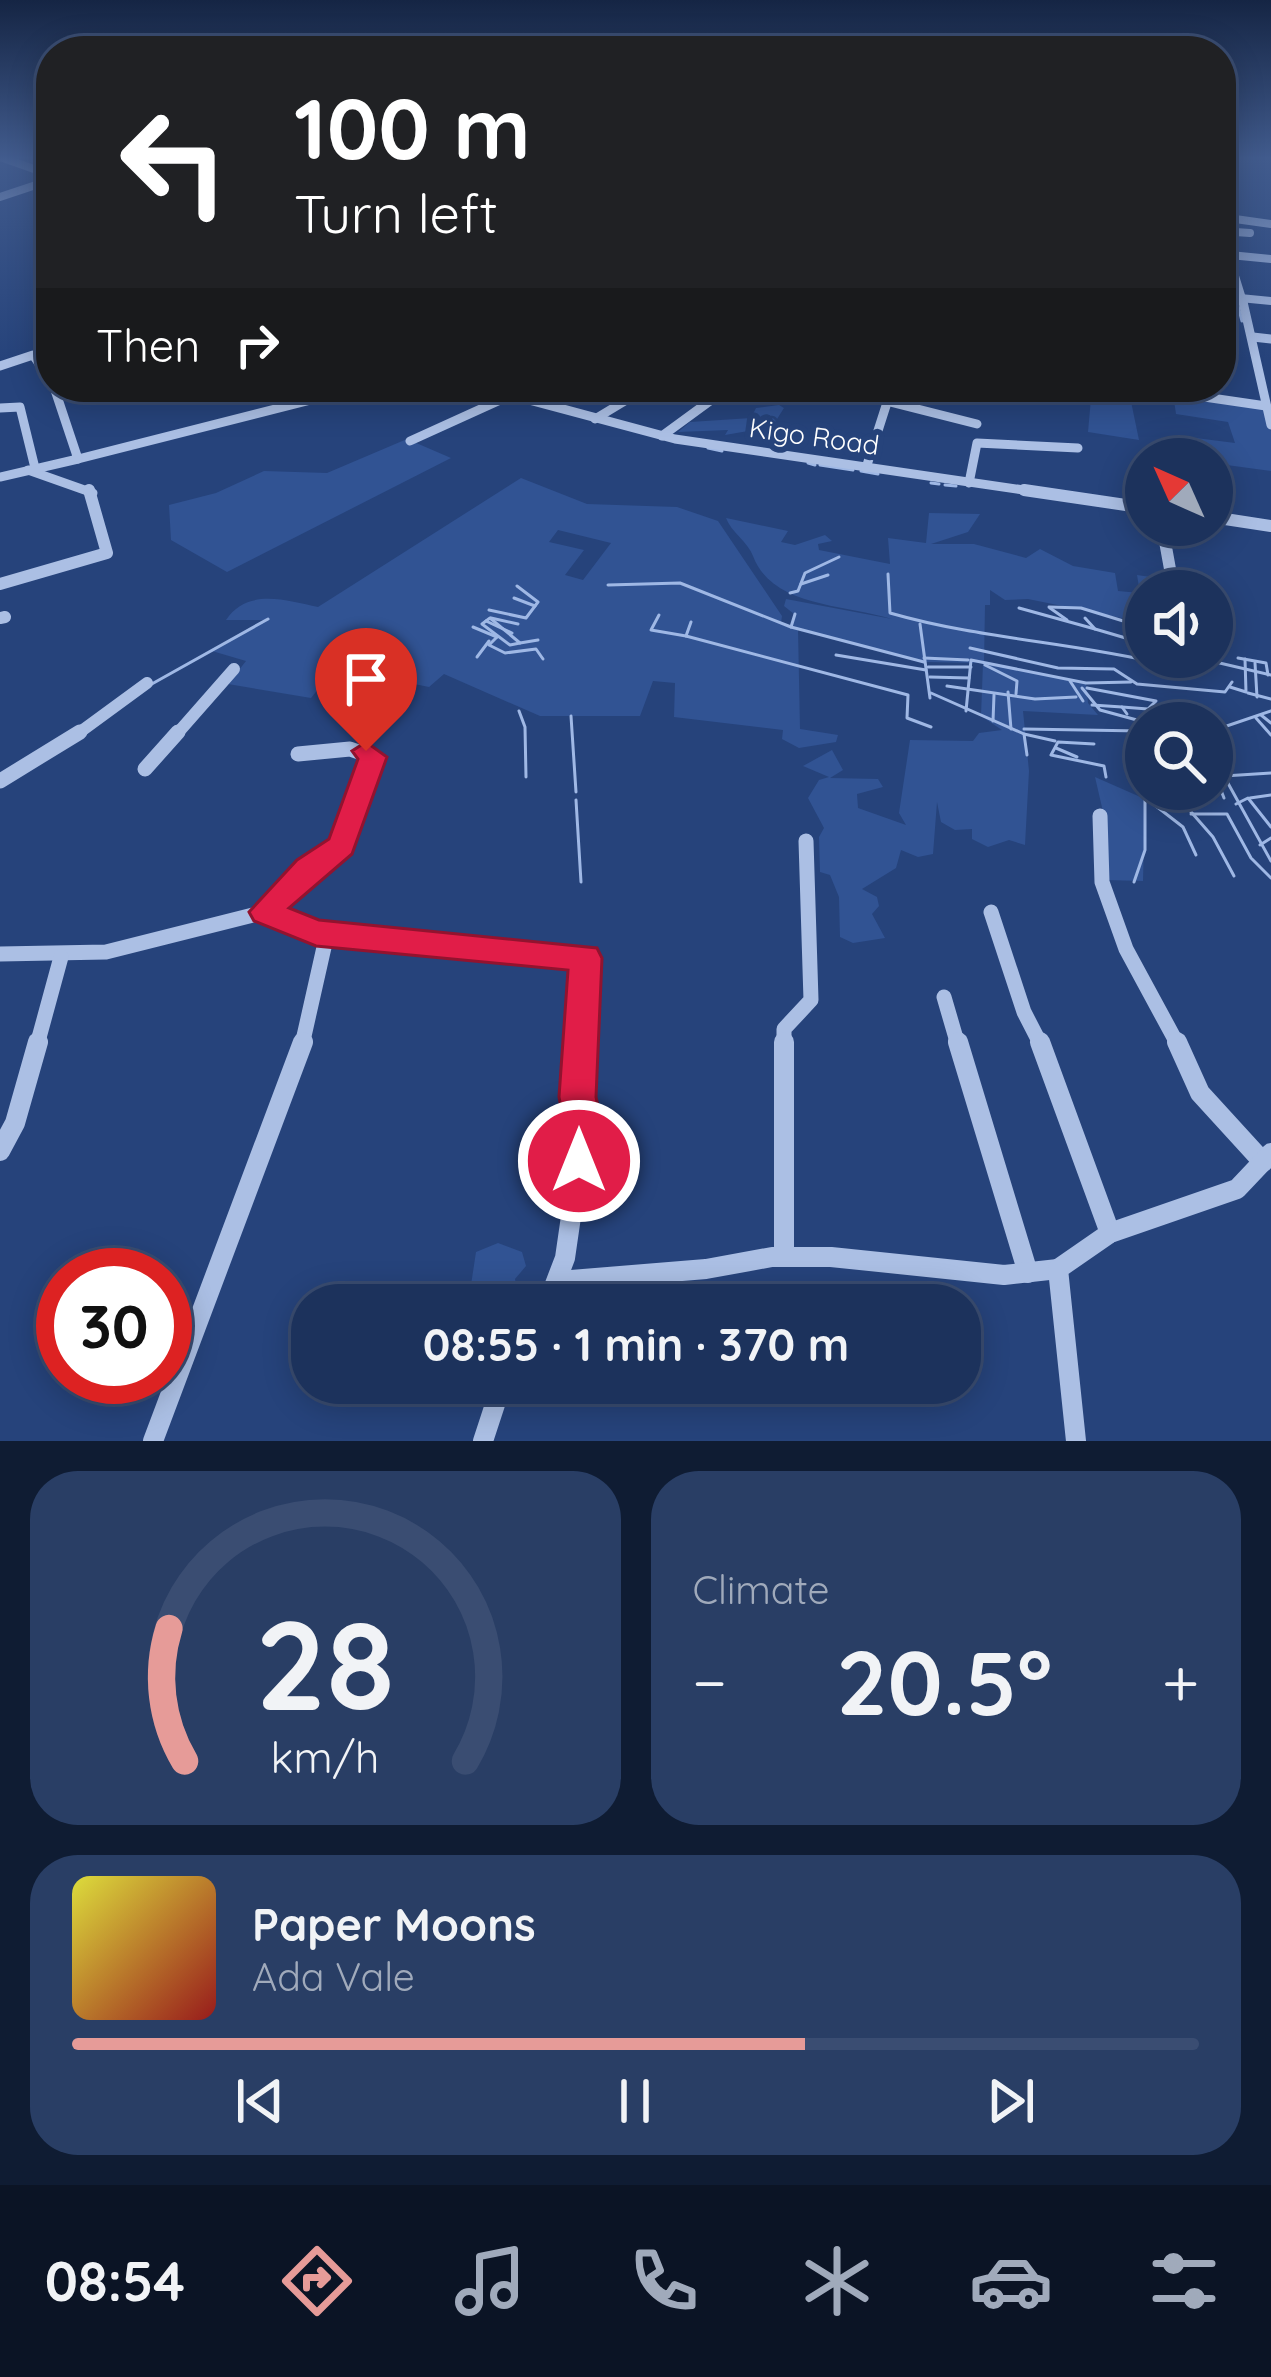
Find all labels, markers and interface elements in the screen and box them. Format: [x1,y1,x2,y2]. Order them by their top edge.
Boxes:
text: 100 m [294,75,531,180]
icon: left [96,84,252,240]
text: Turn left [294,179,498,247]
icon: right [224,312,290,378]
text: Then [96,317,200,373]
street label: Kigo Road [747,410,881,462]
north arrow [1125,438,1233,546]
map controls [1125,438,1233,810]
button: sound [1125,570,1233,678]
pin [315,628,417,751]
icon: arrive [333,646,399,712]
button: search [1125,702,1233,810]
position arrow [516,1098,642,1224]
speed limit sign: 30 [36,1248,192,1404]
text: 08:55 · 1 min · 370 m [423,1316,849,1372]
text: Climate [693,1565,830,1614]
text: 28 [256,1585,395,1741]
text: 20.5° [836,1625,1052,1738]
text: − [693,1640,727,1723]
text: + [1162,1640,1199,1723]
text: km/h [271,1730,380,1784]
text: Paper Moons [252,1896,536,1952]
text: Ada Vale [252,1952,415,2001]
icon: previous [227,2068,293,2134]
icon: pause [602,2068,668,2134]
icon: next [978,2068,1044,2134]
icon: directions [275,2239,359,2323]
icon: music [448,2239,532,2323]
icon: phone [622,2239,706,2323]
icon: climate [795,2239,879,2323]
icon: car [969,2239,1053,2323]
icon: filters [1142,2239,1226,2323]
text: 08:54 [45,2247,185,2315]

